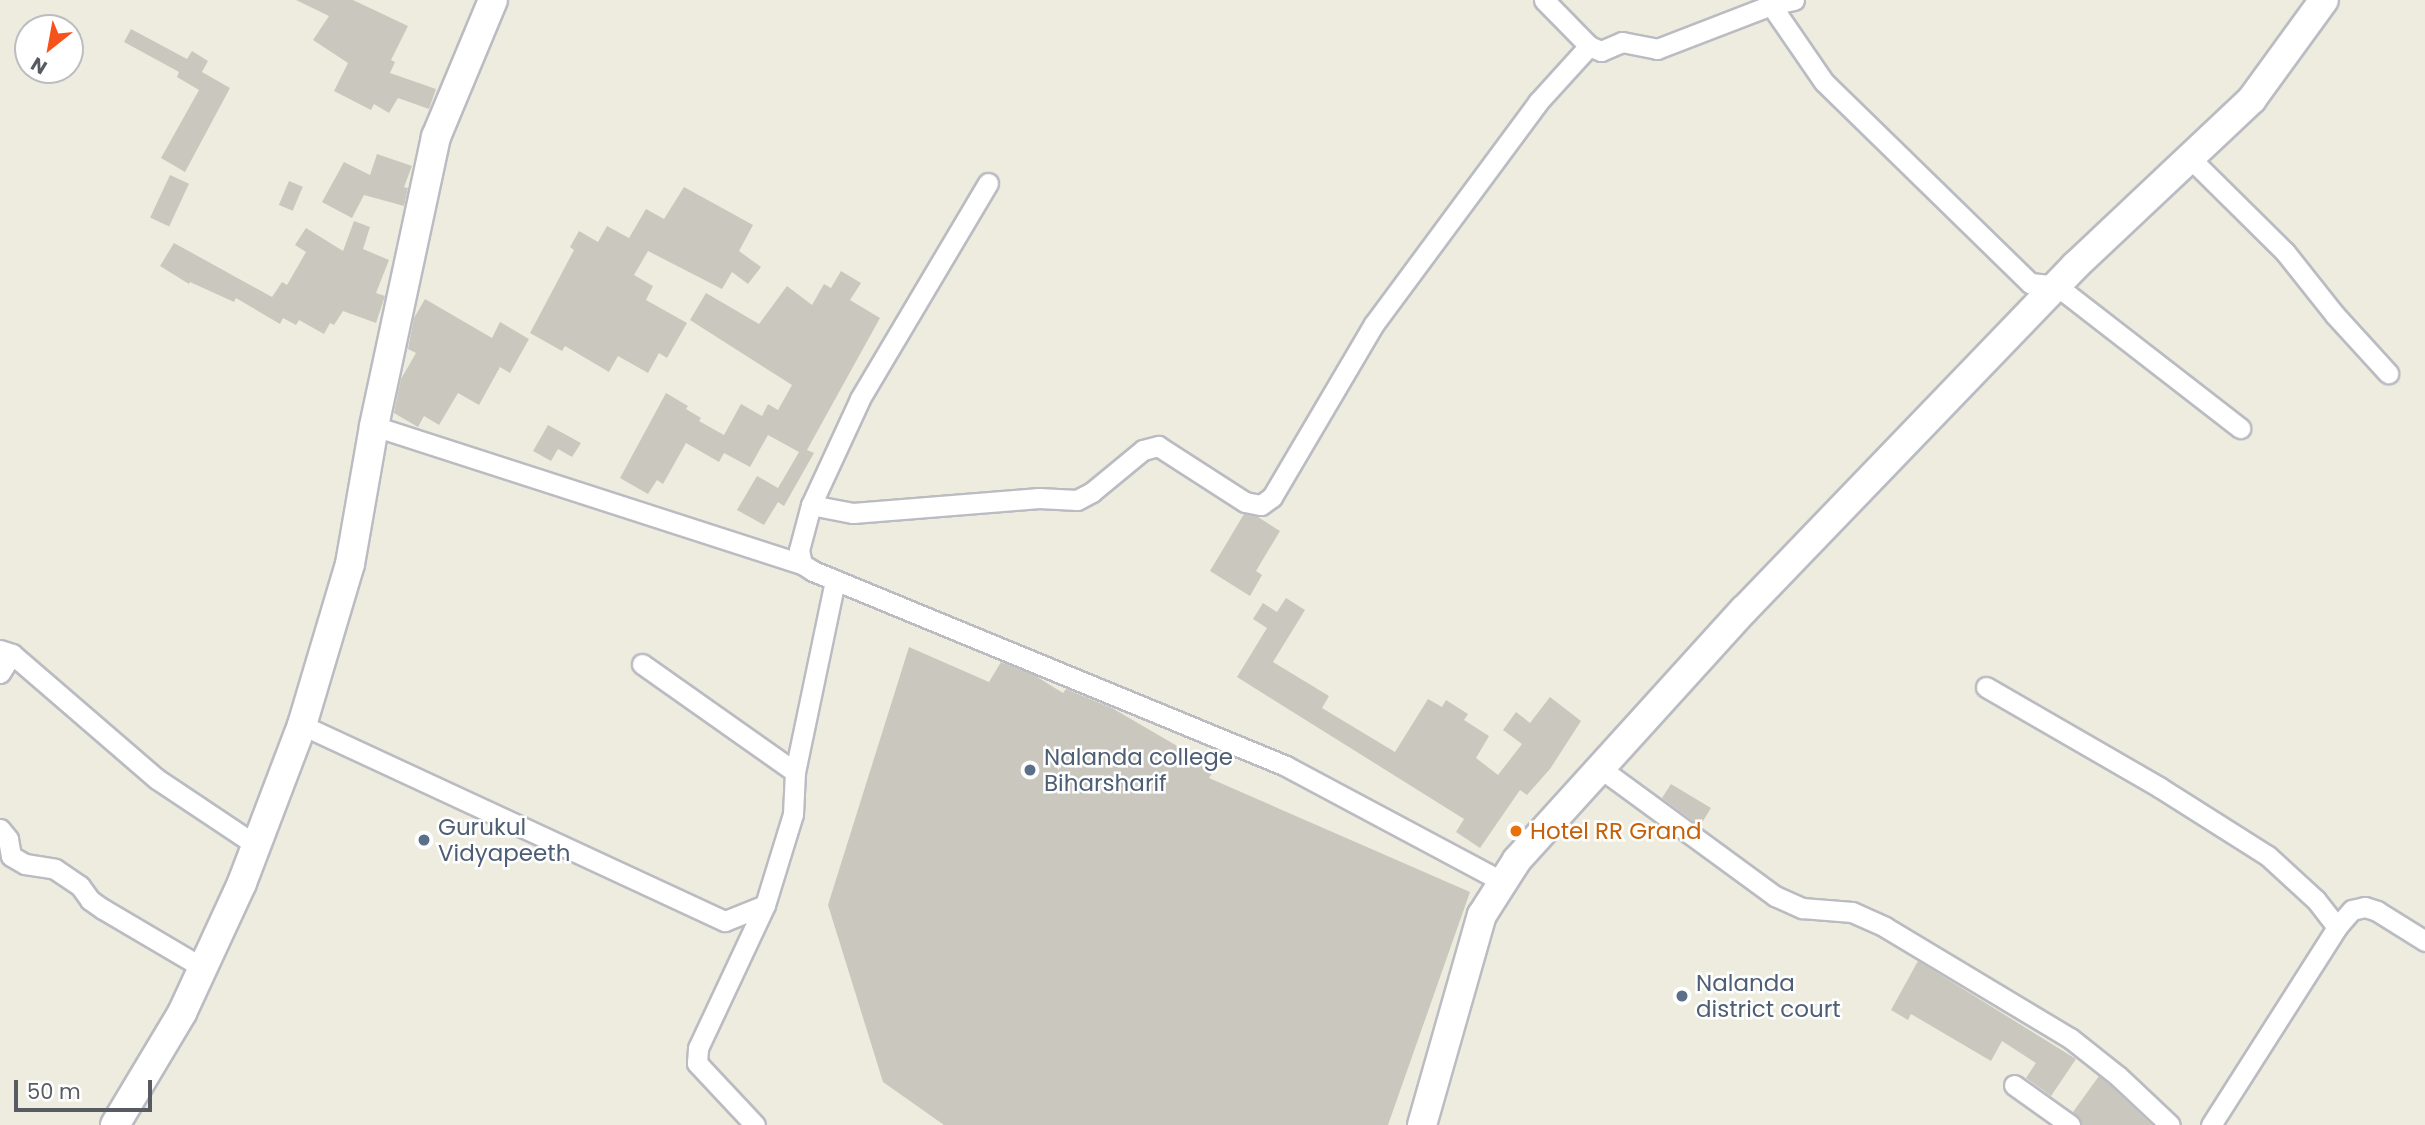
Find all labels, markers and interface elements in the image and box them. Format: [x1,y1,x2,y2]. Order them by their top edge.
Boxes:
north arrow [14,14,84,84]
text: N [26,50,52,81]
place label: Nalanda college Biharsharif [1044,743,1233,797]
marker: Nalanda college Biharsharif [1022,762,1038,778]
place label: Gurukul Vidyapeeth [438,813,570,867]
place label: Hotel RR Grand [1530,817,1701,845]
marker: Hotel RR Grand [1508,823,1524,839]
marker: Gurukul Vidyapeeth [416,832,432,848]
place label: Nalanda district court [1696,969,1841,1023]
marker: Nalanda district court [1674,988,1690,1004]
scale bar [18,1066,156,1110]
text: 50 m [27,1077,81,1106]

